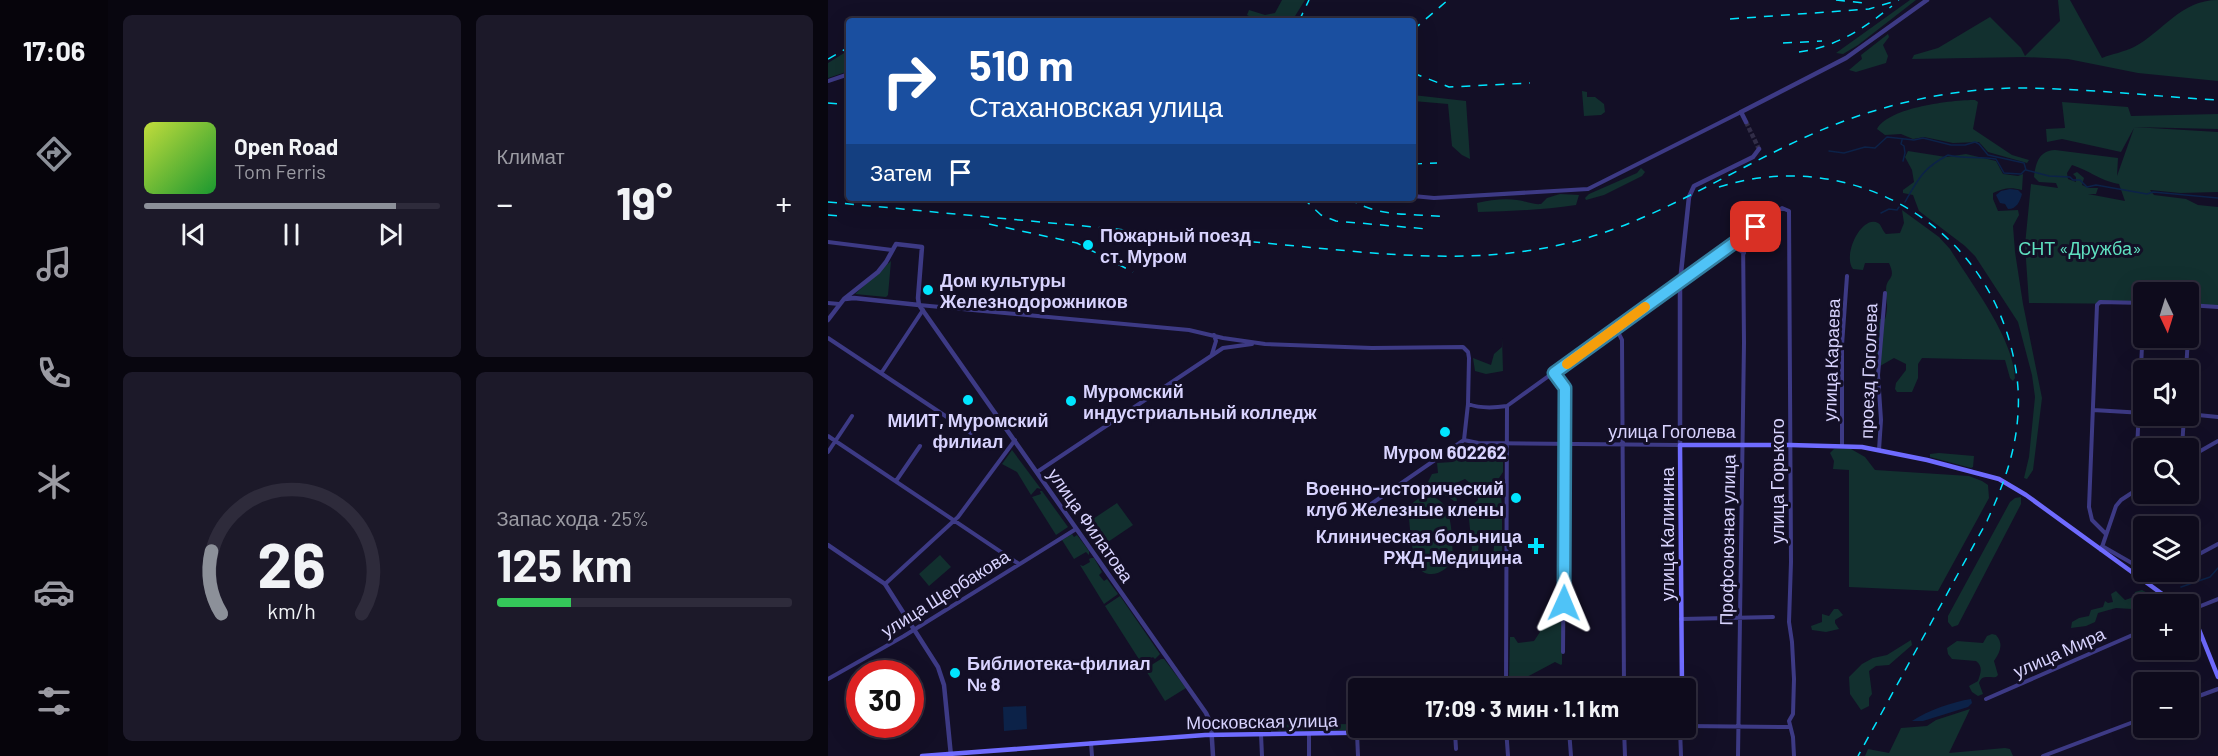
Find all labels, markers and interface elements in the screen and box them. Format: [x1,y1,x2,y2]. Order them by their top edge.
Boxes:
text: 17:06 [23,34,85,66]
text: 510 m [969,39,1073,89]
icon: right [870,42,948,120]
text: Стахановская улица [969,90,1223,122]
icon: directions [33,133,75,175]
text: Open Road [234,133,338,159]
text: Климат [497,144,565,168]
icon: arrive [944,156,977,189]
text: Tom Ferris [234,159,326,183]
text: Затем [870,159,932,185]
text: 19° [616,175,673,229]
text: − [497,183,513,223]
text: + [776,183,792,223]
pin [1730,201,1781,252]
icon: arrive [1739,210,1772,243]
icon: previous [177,218,210,251]
icon: pause [275,218,308,251]
icon: next [374,218,407,251]
place label: Пожарный поезд ст. Муром [1100,224,1251,267]
park label: СНТ «Дружба» [2018,237,2142,259]
marker: Пожарный поезд ст. Муром [1081,238,1095,252]
icon: music [33,243,75,285]
place label: Дом культуры Железнодорожников [939,269,1128,312]
north arrow [2133,282,2199,348]
map controls [2133,282,2199,738]
marker: Дом культуры Железнодорожников [921,283,935,297]
street label: улица Караева [1818,297,1844,422]
street label: проезд Гоголева [1855,302,1881,439]
icon: phone [33,352,75,394]
button: sound [2133,360,2199,426]
place label: Муромский индустриальный колледж [1083,380,1317,423]
marker: МИИТ, Муромский филиал [961,393,975,407]
marker: Муромский индустриальный колледж [1064,394,1078,408]
place label: МИИТ, Муромский филиал [888,409,1048,452]
street label: улица Горького [1766,418,1788,544]
street label: улица Гоголева [1608,420,1737,442]
marker: Муром 602262 [1438,425,1452,439]
button: search [2133,438,2199,504]
place label: Муром 602262 [1383,441,1507,463]
street label: Профсоюзная улица [1715,453,1740,626]
icon: climate [33,461,75,503]
street label: улица Филатова [1043,464,1139,587]
street label: улица Калинина [1656,466,1678,601]
place label: Военно-исторический клуб Железные клены [1306,477,1504,520]
marker: Военно-исторический клуб Железные клены [1509,491,1523,505]
text: Запас хода · 25% [497,506,649,530]
button: layers [2133,516,2199,582]
place label: Клиническая больница РЖД-Медицина [1316,525,1523,568]
text: 26 [258,526,326,600]
text: 125 km [497,537,632,591]
marker: Клиническая больница РЖД-Медицина [1527,537,1545,555]
street label: улица Щербакова [877,544,1014,641]
icon: car [33,571,75,613]
position arrow [1532,571,1596,635]
button: + [2133,594,2199,660]
text: km/h [267,598,316,623]
street label: улица Мира [2010,622,2109,682]
place label: Библиотека-филиал № 8 [967,652,1151,695]
speed limit sign: 30 [846,660,924,738]
marker: Библиотека-филиал № 8 [948,666,962,680]
button: − [2133,672,2199,738]
icon: filters [33,680,75,722]
text: 17:09 · 3 мин · 1.1 km [1425,695,1619,721]
street label: Московская улица [1186,709,1339,733]

